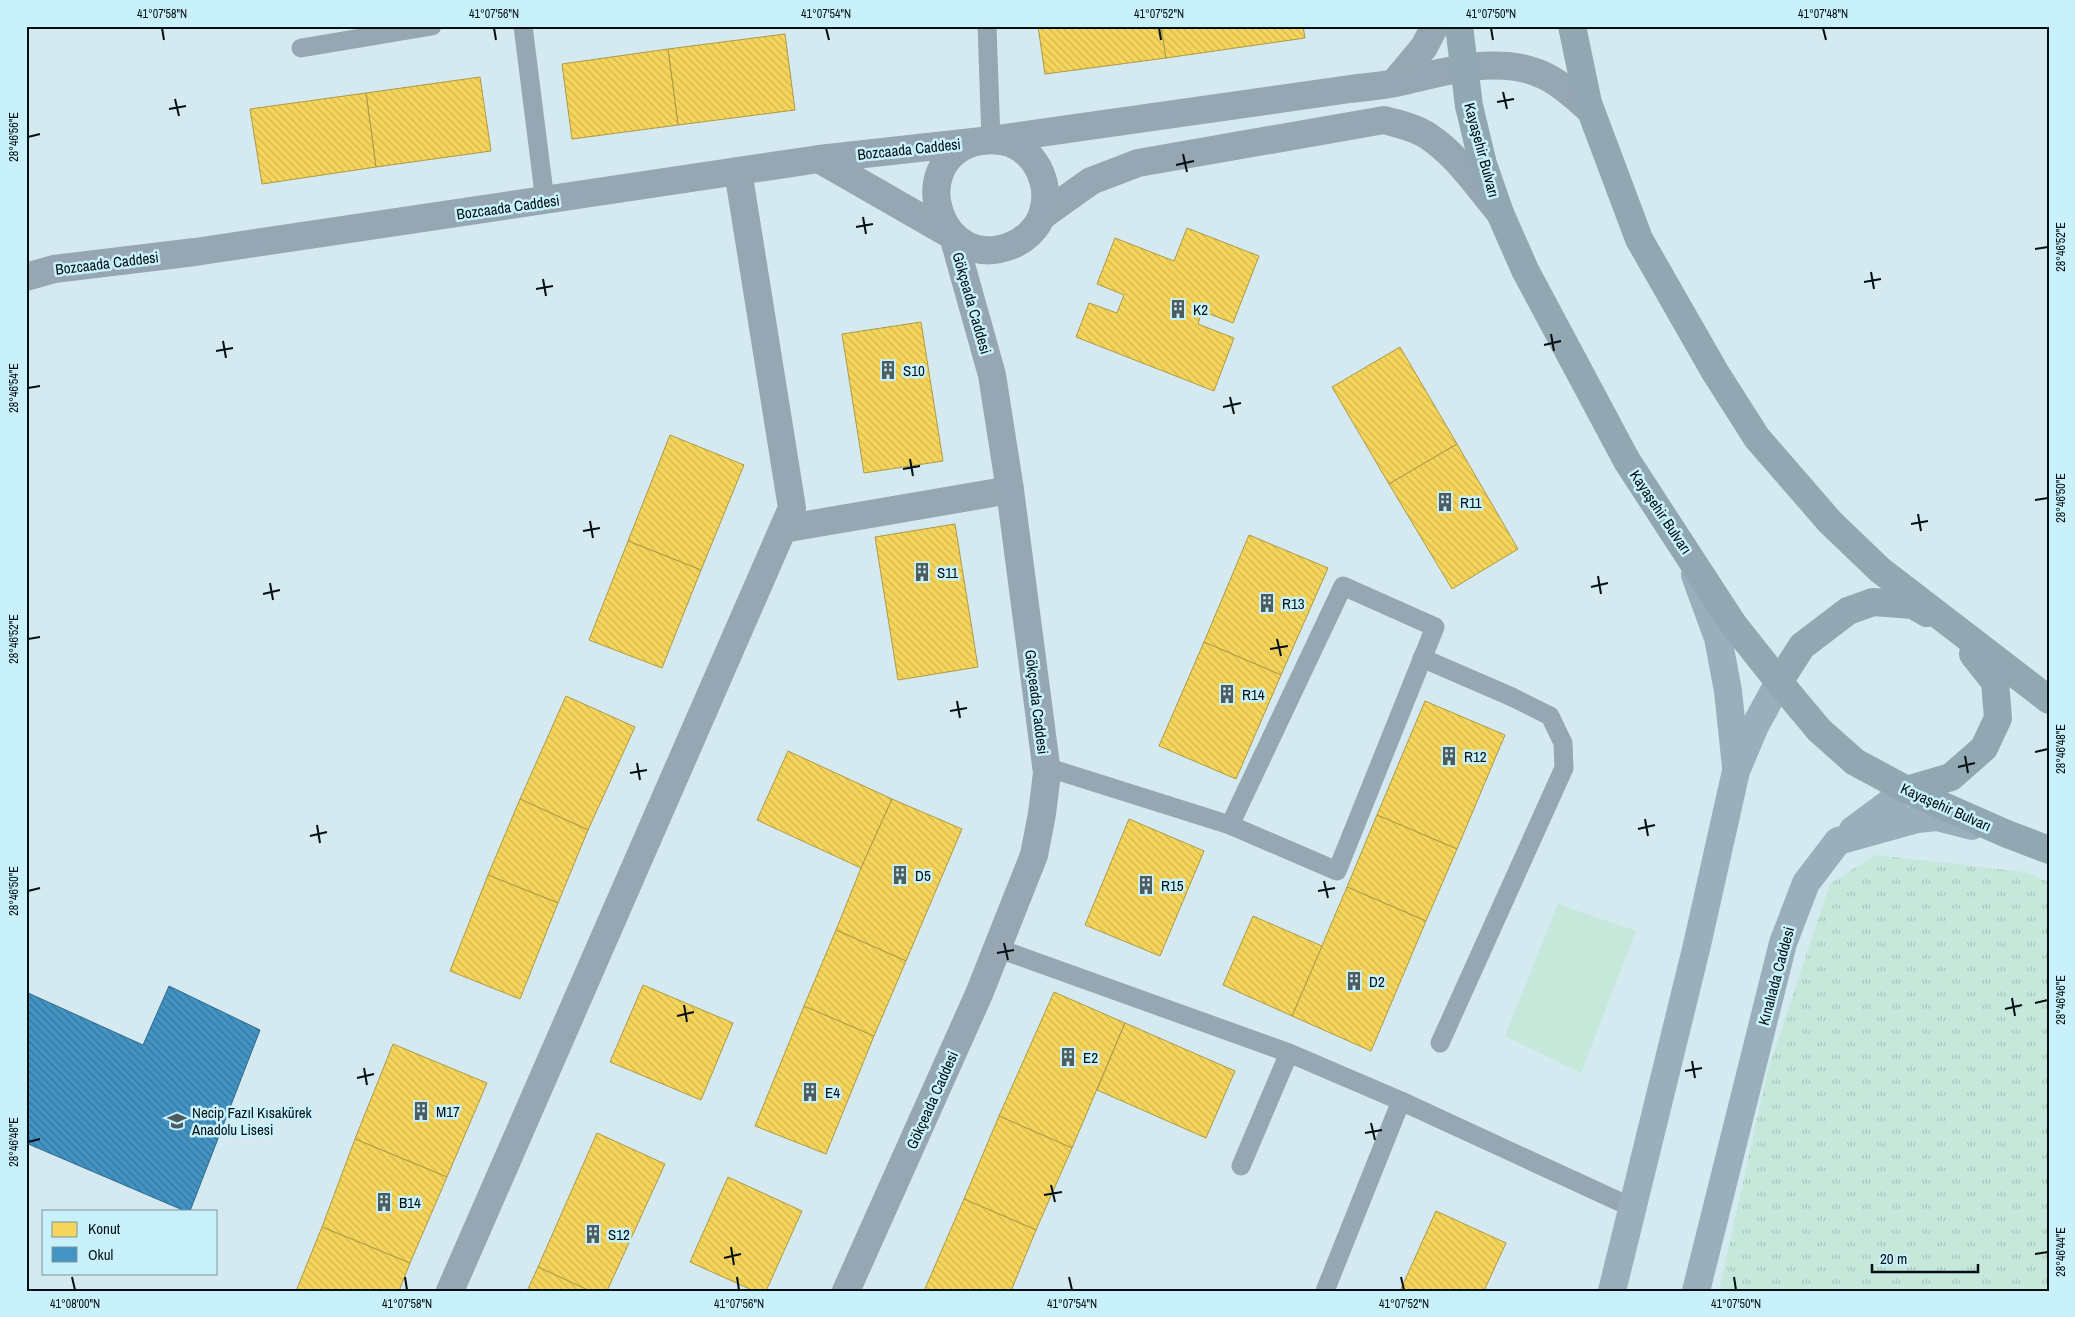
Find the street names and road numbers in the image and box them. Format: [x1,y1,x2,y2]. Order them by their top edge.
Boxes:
street label: Kayaşehir Bulvarı [1459,100,1505,200]
street label: Bozcaada Caddesi [856,133,962,165]
street label: Bozcaada Caddesi [455,189,561,225]
street label: Bozcaada Caddesi [54,246,160,280]
street label: Gökçeada Caddesi [947,249,997,357]
street label: Kayaşehir Bulvarı [1625,466,1697,558]
street label: Gökçeada Caddesi [1020,648,1054,756]
street label: Kayaşehir Bulvarı [1897,778,1995,836]
street label: Kınalıada Caddesi [1753,924,1799,1028]
street label: Gökçeada Caddesi [901,1048,963,1152]

